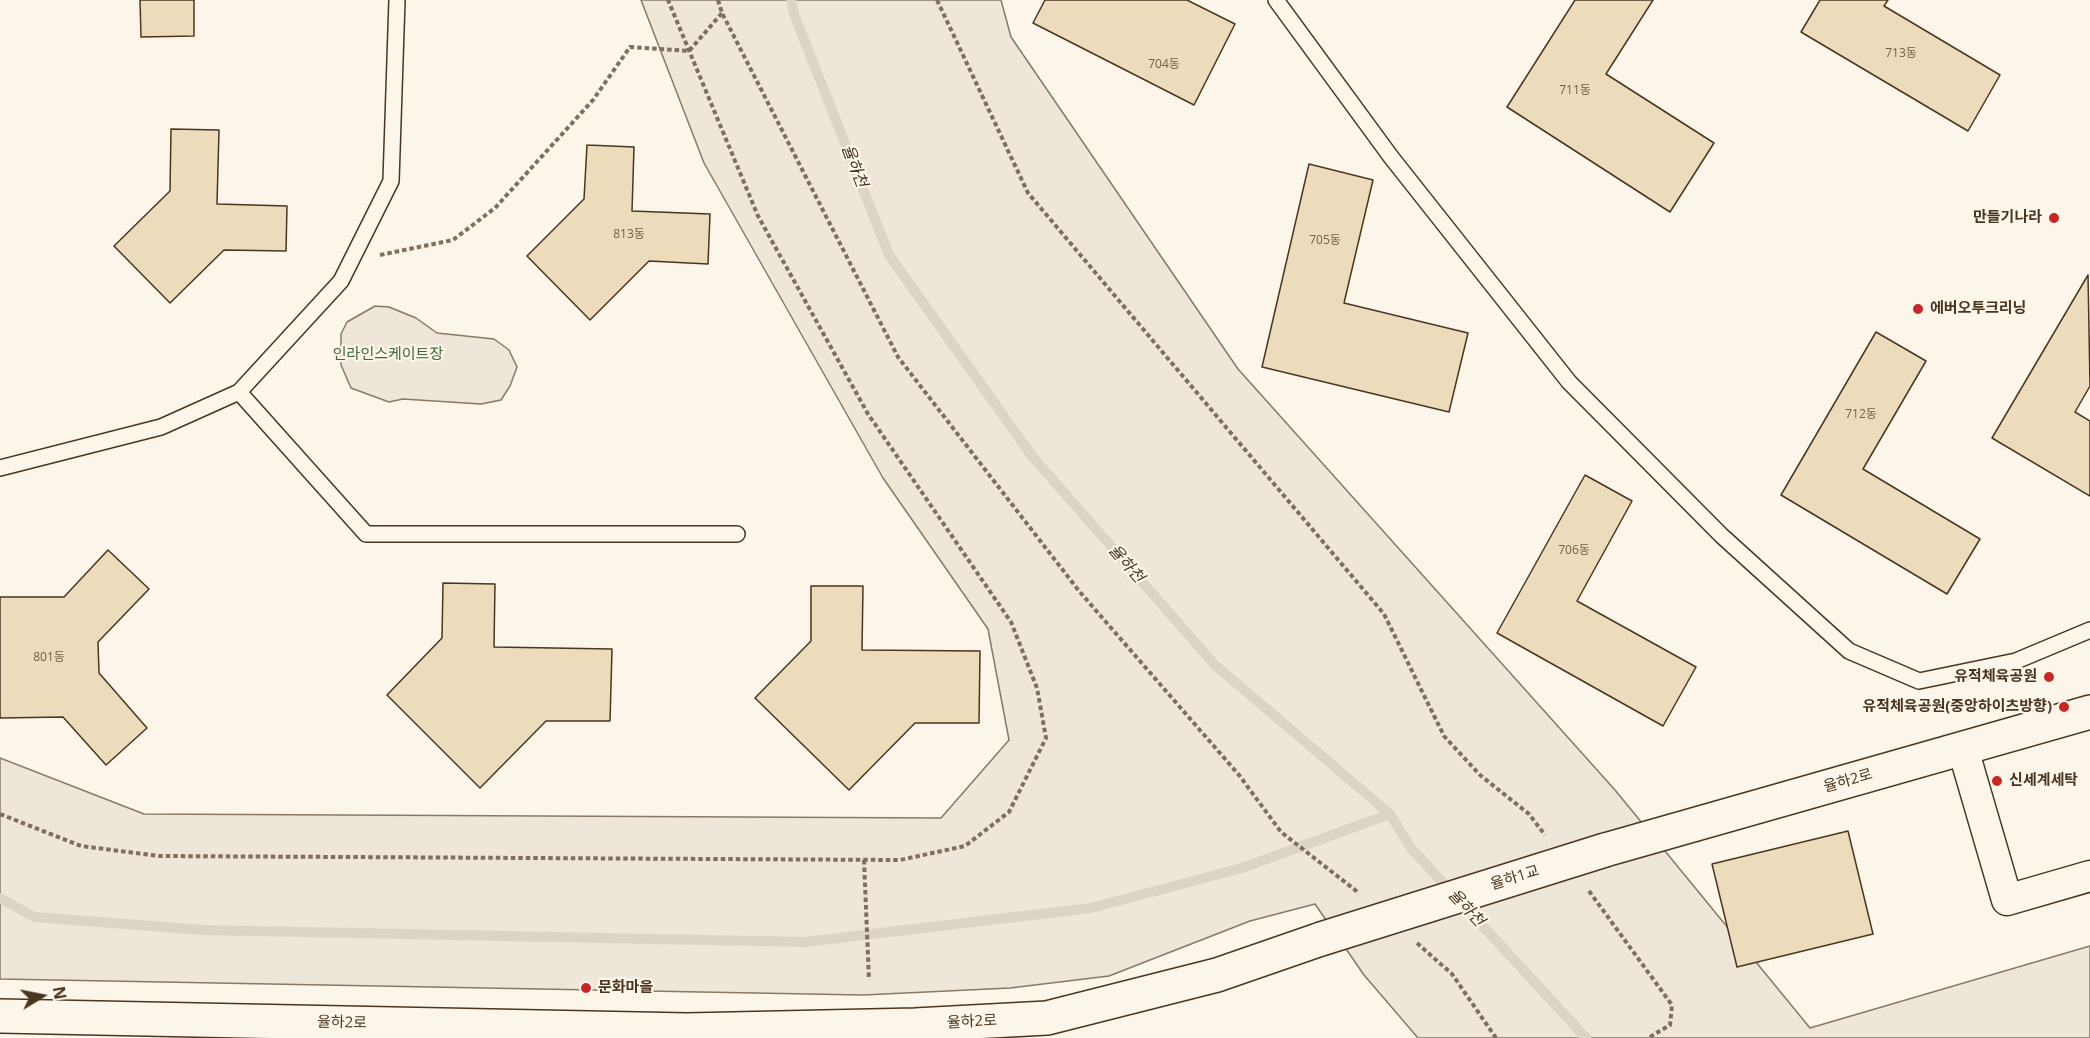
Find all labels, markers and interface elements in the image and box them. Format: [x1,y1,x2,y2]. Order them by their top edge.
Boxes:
house number: 713동 [1885,47,1917,61]
house number: 704동 [1148,58,1180,72]
house number: 711동 [1559,84,1591,98]
water label: 율하천 [837,142,871,190]
place label: 만들기나라 [1973,209,2042,227]
marker: 만들기나라 [2047,211,2061,225]
house number: 813동 [613,228,645,242]
house number: 705동 [1309,234,1341,248]
place label: 에버오투크리닝 [1930,300,2027,318]
marker: 에버오투크리닝 [1911,302,1925,316]
park label: 인라인스케이트장 [333,346,443,364]
house number: 712동 [1845,408,1877,422]
water label: 율하천 [1104,541,1148,587]
house number: 706동 [1558,544,1590,558]
house number: 801동 [33,651,65,665]
place label: 유적체육공원 [1954,668,2037,686]
marker: 유적체육공원 [2042,670,2056,684]
place label: 유적체육공원(중앙하이츠방향) [1862,698,2052,716]
marker: 유적체육공원(중앙하이츠방향) [2057,700,2071,714]
street label: 율하2로 [1821,765,1875,797]
place label: 신세계세탁 [2009,772,2078,790]
marker: 신세계세탁 [1990,774,2004,788]
street label: 율하1교 [1488,862,1542,894]
water label: 율하천 [1444,885,1488,931]
north arrow [12,966,72,1026]
place label: 문화마을 [598,979,653,997]
marker: 문화마을 [579,981,593,995]
text: N [48,985,72,1001]
street label: 율하2로 [947,1012,997,1032]
street label: 율하2로 [317,1014,367,1032]

